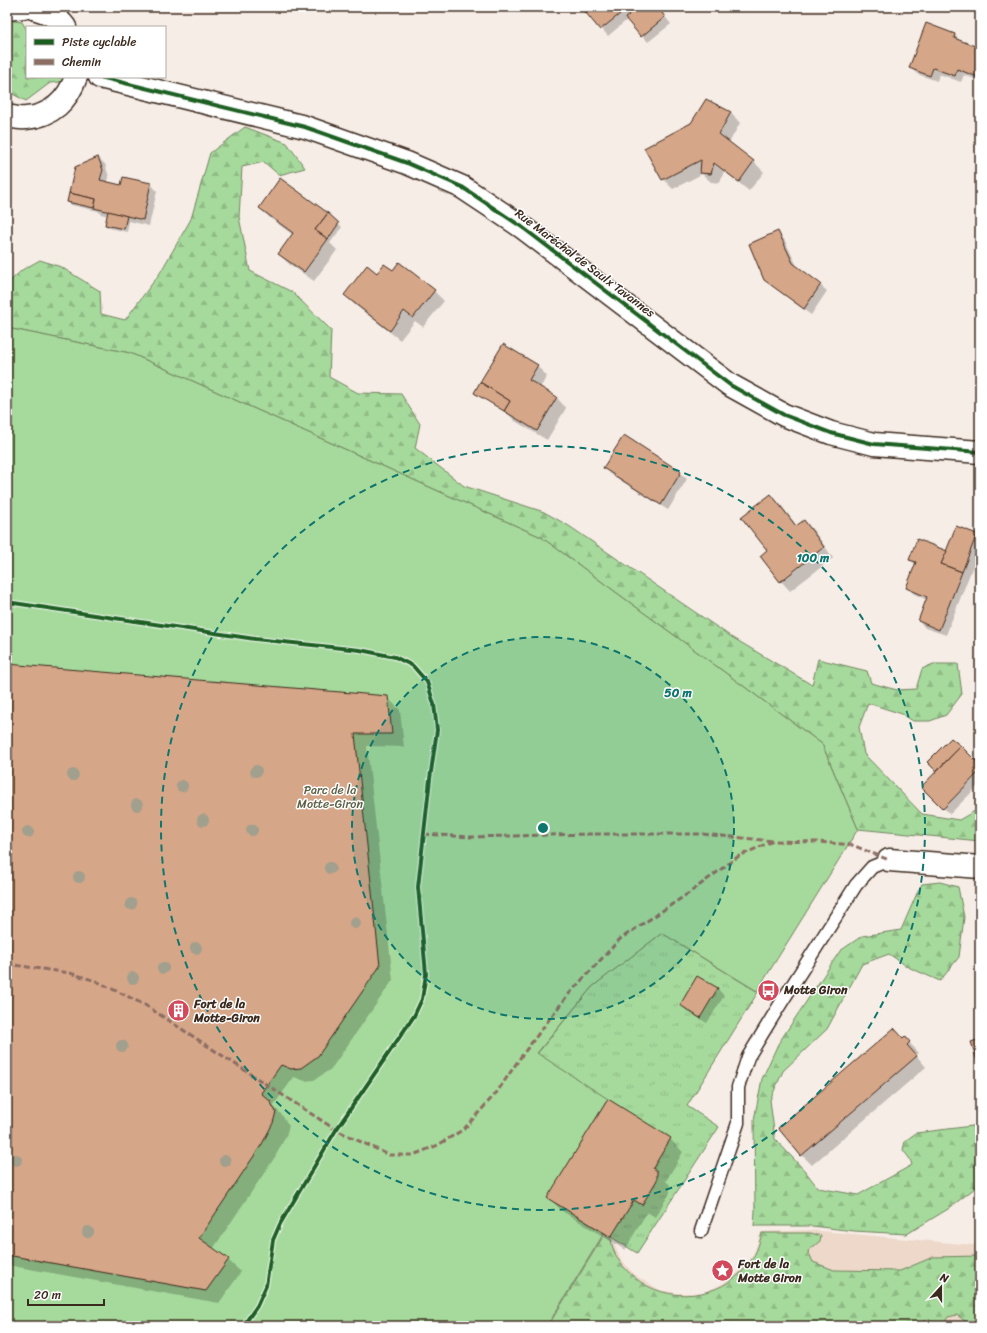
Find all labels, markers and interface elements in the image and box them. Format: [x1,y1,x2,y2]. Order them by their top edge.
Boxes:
legend [26,26,166,78]
text: Piste cyclable [62,31,136,53]
text: Chemin [62,51,101,73]
street label: Rue Maréchal de Saulx Tavannes [510,203,660,324]
text: 100 m [797,547,830,569]
text: 50 m [664,682,692,704]
park label: Parc de la Motte-Giron [297,779,363,815]
centre of rings [536,821,550,835]
bus stop icon: Motte Giron [756,977,782,1003]
place label: Motte Giron [783,979,848,1001]
place label: Fort de la Motte-Giron [193,993,260,1029]
building icon: Fort de la Motte-Giron [165,998,191,1024]
place label: Fort de la Motte Giron [737,1253,802,1289]
place icon: Fort de la Motte Giron [710,1258,736,1284]
north arrow [921,1267,961,1307]
text: N [937,1268,952,1289]
scale bar [28,1281,104,1307]
text: 20 m [34,1284,61,1306]

